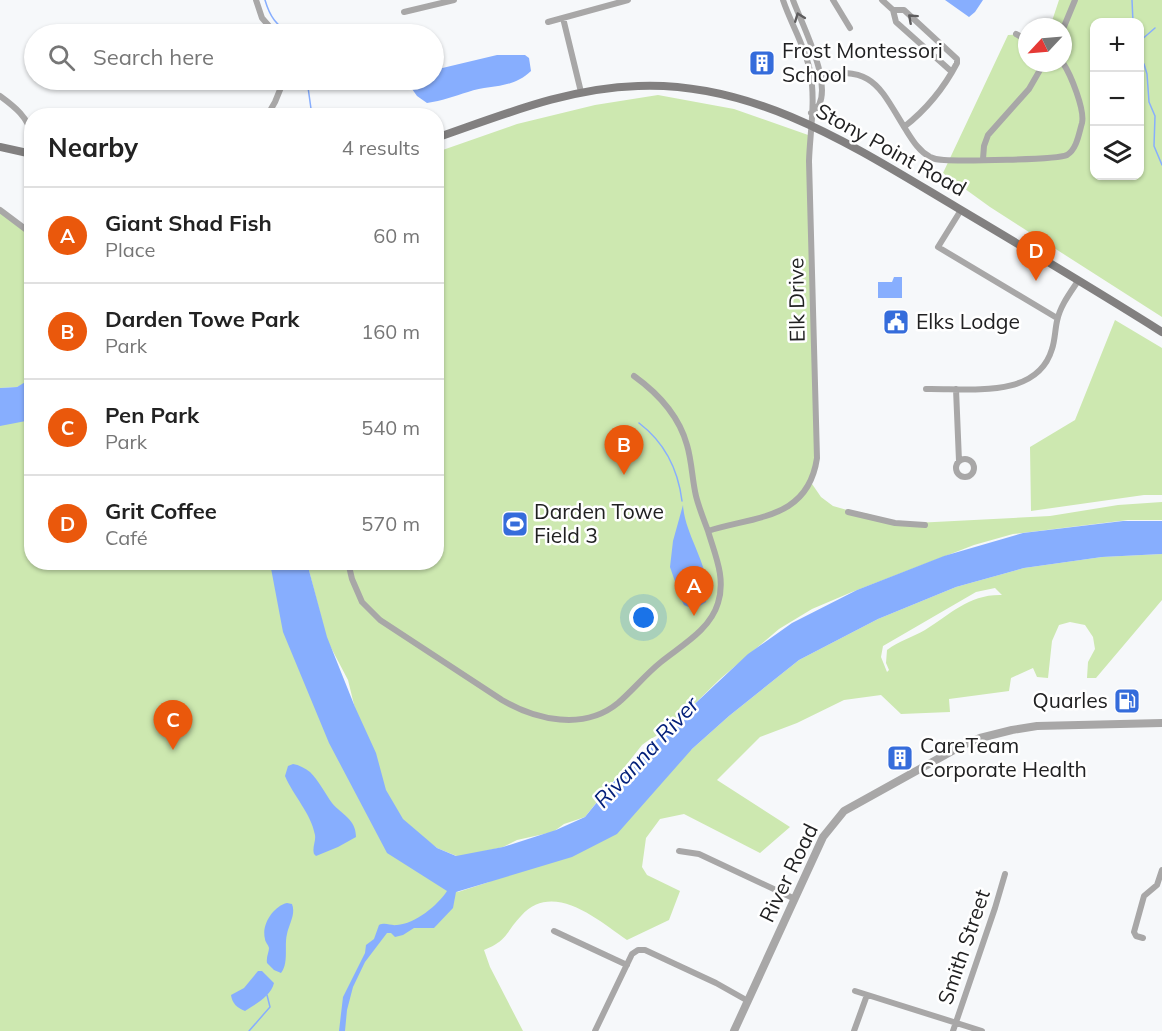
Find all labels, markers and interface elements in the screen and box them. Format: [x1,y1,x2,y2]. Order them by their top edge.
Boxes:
one-way arrow [794,13,807,23]
one-way arrow [908,14,919,25]
north arrow [1018,18,1072,72]
map controls [1090,18,1144,180]
button: + [1090,18,1144,72]
search box [24,24,444,90]
place label: Frost Montessori School [782,37,943,87]
icon: search [45,41,78,74]
text: Search here [93,43,214,71]
building icon: Frost Montessori School [747,48,777,78]
button: − [1090,72,1144,126]
street label: Stony Point Road [812,97,971,201]
button: layers [1090,126,1144,180]
text: Nearby [48,131,138,164]
text: 4 results [342,135,420,160]
text: Giant Shad Fish [105,209,272,237]
text: A [60,223,75,248]
text: 60 m [373,223,420,248]
pin: D [1016,232,1056,281]
text: Place [105,237,155,262]
street label: Elk Drive [782,258,810,342]
text: Darden Towe Park [105,305,299,333]
public building icon: Elks Lodge [881,307,911,337]
place label: Elks Lodge [916,308,1020,334]
text: B [61,319,74,344]
text: 160 m [361,319,420,344]
text: Park [105,333,147,358]
text: Pen Park [105,401,199,429]
text: C [61,415,74,440]
text: 540 m [361,415,420,440]
pin: B [604,426,644,475]
text: Park [105,429,147,454]
text: Grit Coffee [105,497,217,525]
place label: Darden Towe Field 3 [534,498,664,548]
sports icon: Darden Towe Field 3 [500,509,530,539]
text: D [60,511,75,536]
text: 570 m [361,511,420,536]
text: Café [105,525,148,550]
pin: A [674,566,714,616]
your location [629,603,658,632]
fuel station icon: Quarles [1112,686,1142,716]
place label: Quarles [1033,687,1108,713]
water label: Rivanna River [587,690,705,813]
pin: C [154,700,192,750]
place label: CareTeam Corporate Health [920,732,1087,782]
building icon: CareTeam Corporate Health [885,743,915,773]
street label: River Road [753,819,823,926]
street label: Smith Street [931,886,995,1008]

